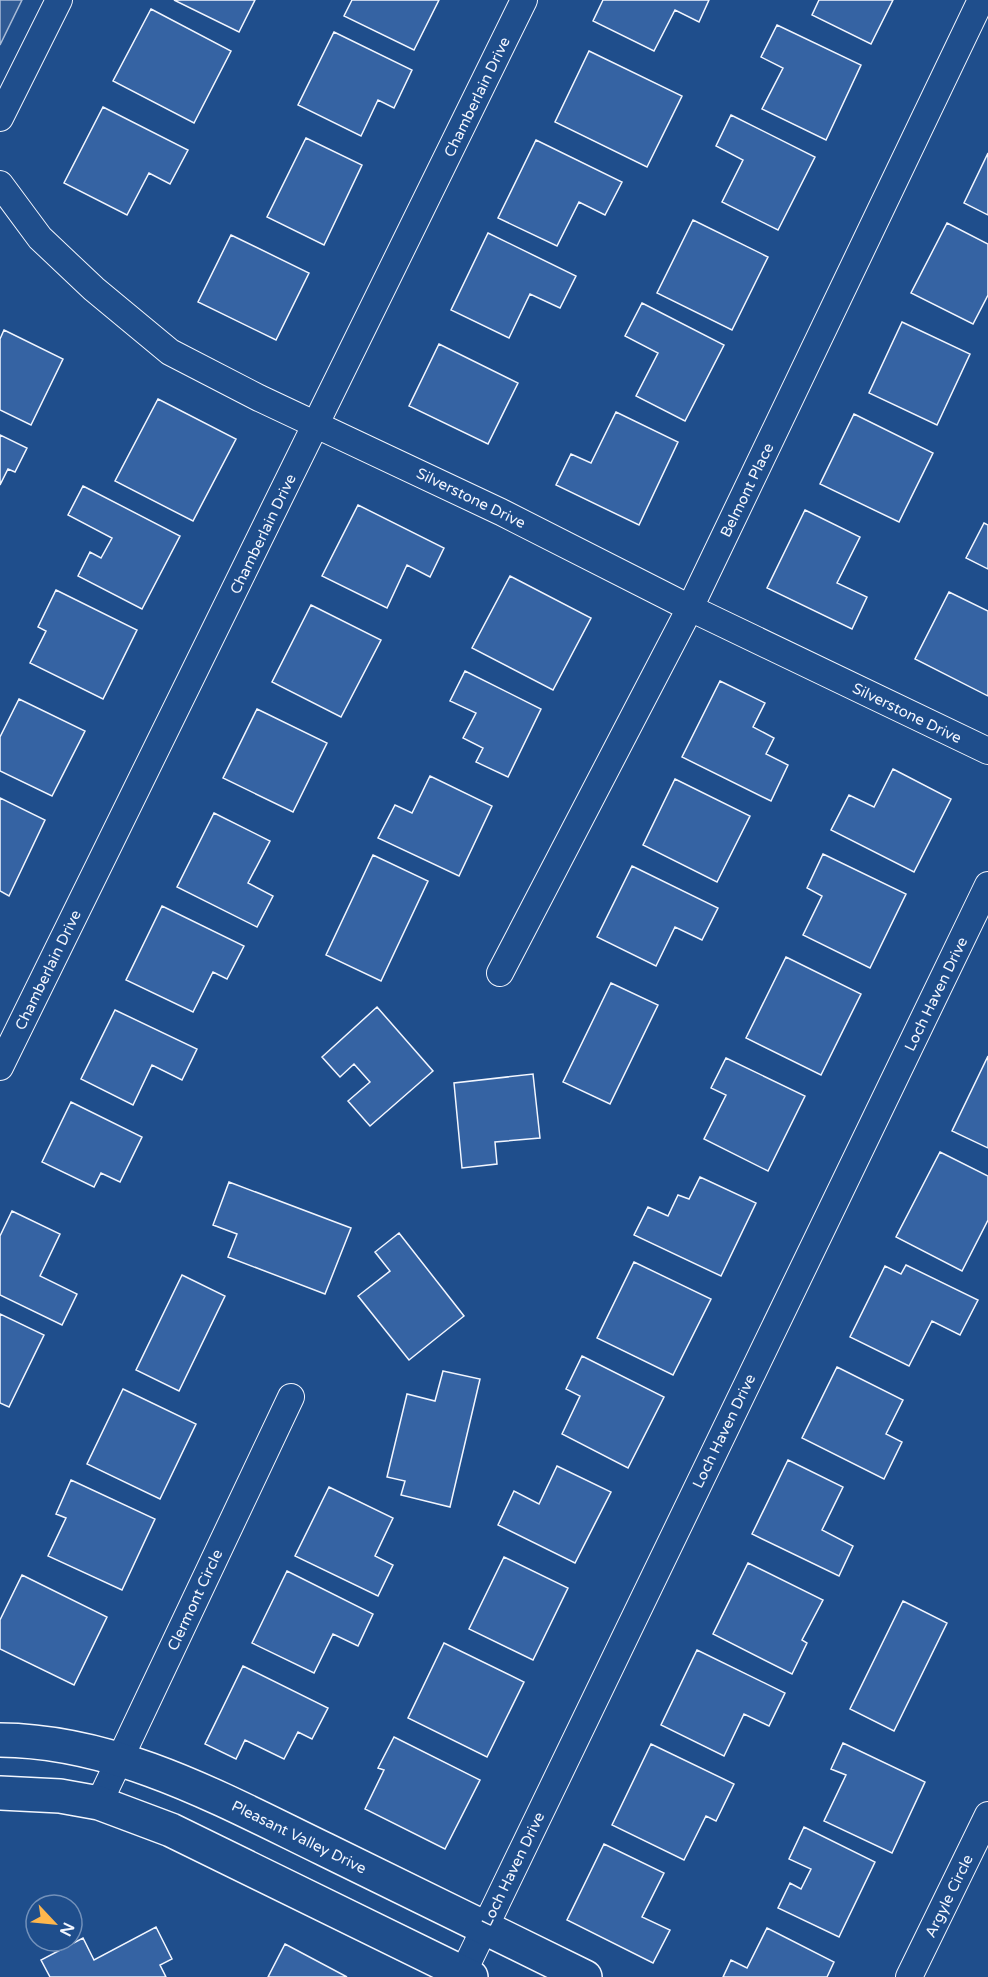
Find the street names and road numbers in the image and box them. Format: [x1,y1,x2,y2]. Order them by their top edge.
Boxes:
street label: Chamberlain Drive [440,34,514,160]
street label: Belmont Place [716,440,778,540]
street label: Silverstone Drive [414,464,528,532]
street label: Chamberlain Drive [226,471,300,597]
street label: Silverstone Drive [850,679,964,747]
street label: Chamberlain Drive [11,907,85,1033]
street label: Loch Haven Drive [901,934,971,1054]
street label: Loch Haven Drive [689,1371,759,1491]
street label: Clermont Circle [164,1546,226,1654]
street label: Pleasant Valley Drive [229,1797,369,1877]
street label: Loch Haven Drive [478,1809,548,1929]
street label: Argyle Circle [921,1852,977,1940]

